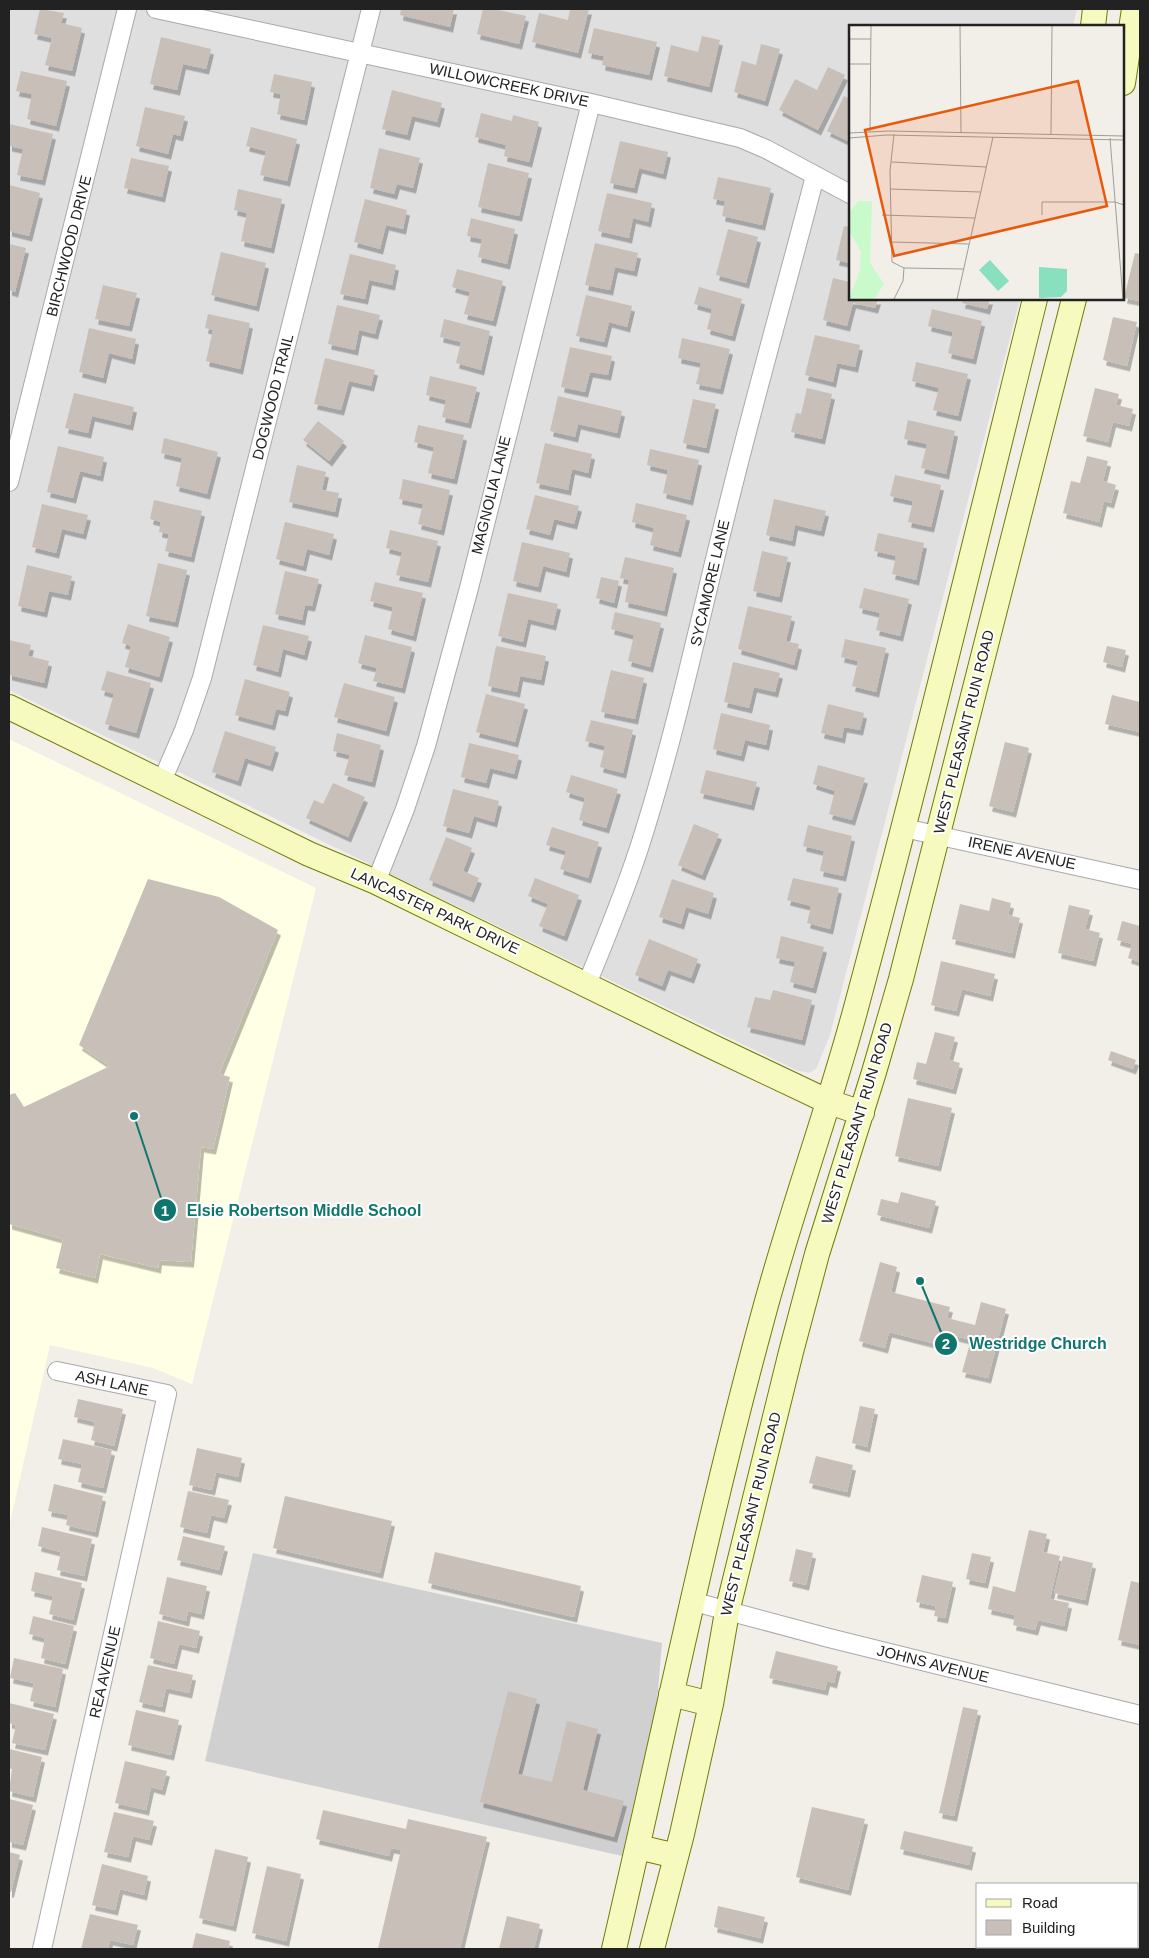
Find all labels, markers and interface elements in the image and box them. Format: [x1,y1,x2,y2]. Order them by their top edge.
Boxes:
inset map [849,25,1124,300]
street label: WILLOWCREEK DRIVE [428,59,590,110]
street label: BIRCHWOOD DRIVE [43,173,94,318]
street label: DOGWOOD TRAIL [249,332,296,461]
street label: MAGNOLIA LANE [468,434,513,556]
street label: SYCAMORE LANE [687,518,732,648]
street label: WEST PLEASANT RUN ROAD [930,628,997,836]
street label: IRENE AVENUE [967,833,1078,872]
street label: LANCASTER PARK DRIVE [348,864,522,957]
street label: WEST PLEASANT RUN ROAD [818,1020,895,1226]
callout: Elsie Robertson Middle School [152,1195,432,1226]
text: 1 [161,1202,169,1219]
text: Elsie Robertson Middle School [187,1202,421,1219]
callout: Westridge Church [934,1328,1116,1359]
text: 2 [942,1335,950,1352]
text: Westridge Church [969,1335,1107,1352]
street label: ASH LANE [74,1366,150,1399]
street label: WEST PLEASANT RUN ROAD [717,1410,784,1618]
street label: REA AVENUE [86,1624,123,1720]
street label: JOHNS AVENUE [875,1641,991,1686]
legend [976,1883,1139,1948]
text: Road [1022,1894,1058,1911]
text: Building [1022,1919,1075,1936]

